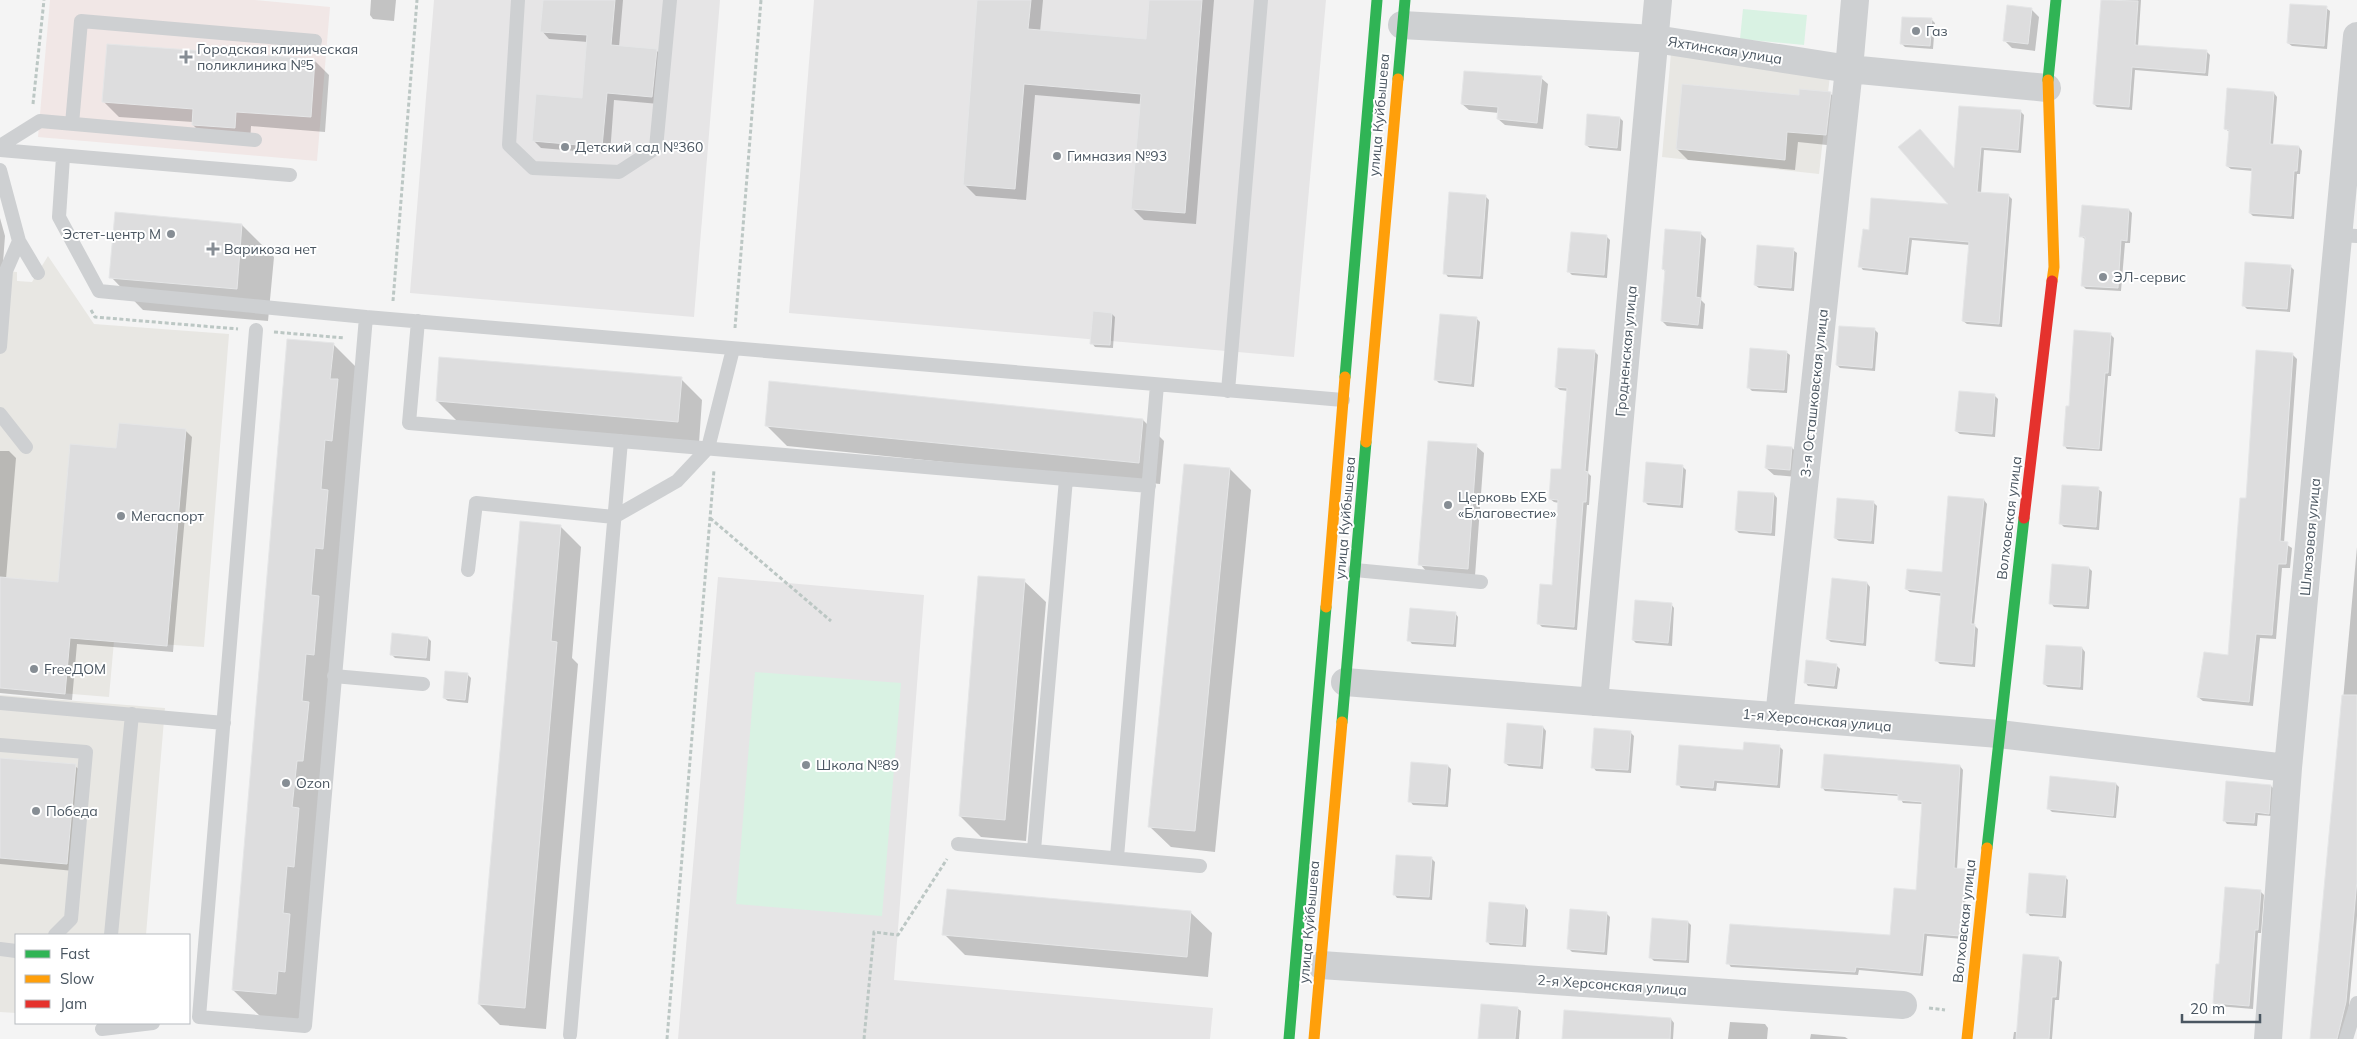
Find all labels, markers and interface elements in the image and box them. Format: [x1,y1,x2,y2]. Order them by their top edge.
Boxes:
place label: Газ [1926,22,1948,40]
marker: Газ [1910,25,1922,37]
street label: Яхтинская улица [1666,32,1784,68]
place label: Городская клиническая поликлиника №5 [197,40,358,74]
marker: Городская клиническая поликлиника №5 [179,50,193,64]
street label: улица Куйбышева [1365,53,1393,177]
place label: Детский сад №360 [575,138,703,156]
marker: Детский сад №360 [559,141,571,153]
place label: Гимназия №93 [1067,147,1167,165]
marker: Гимназия №93 [1051,150,1063,162]
place label: Эстет-центр М [63,225,161,243]
marker: Эстет-центр М [165,228,177,240]
place label: Варикоза нет [224,240,317,258]
marker: Варикоза нет [206,242,220,256]
place label: ЭЛ-сервис [2113,268,2186,286]
marker: ЭЛ-сервис [2097,271,2109,283]
street label: Гродненская улица [1611,285,1641,417]
street label: 3-я Осташковская улица [1796,308,1832,478]
street label: Волховская улица [1992,455,2026,581]
street label: улица Куйбышева [1331,456,1359,580]
street label: Шлюзовая улица [2296,477,2324,597]
place label: Церковь ЕХБ «Благовестие» [1458,488,1556,522]
marker: Церковь ЕХБ «Благовестие» [1442,499,1454,511]
place label: Мегаспорт [131,507,205,525]
marker: Мегаспорт [115,510,127,522]
place label: FreeДОМ [44,660,106,678]
marker: FreeДОМ [28,663,40,675]
street label: 1-я Херсонская улица [1742,705,1892,735]
place label: Школа №89 [816,756,899,774]
marker: Школа №89 [800,759,812,771]
place label: Ozon [296,774,330,792]
marker: Ozon [280,777,292,789]
place label: Победа [46,802,98,820]
marker: Победа [30,805,42,817]
street label: Волховская улица [1949,858,1979,984]
street label: улица Куйбышева [1295,860,1323,984]
legend [15,934,190,1024]
text: Fast [60,944,90,963]
text: Slow [60,969,94,988]
street label: 2-я Херсонская улица [1537,971,1687,999]
scale bar [2182,992,2260,1024]
text: Jam [60,994,87,1013]
text: 20 m [2190,999,2225,1018]

